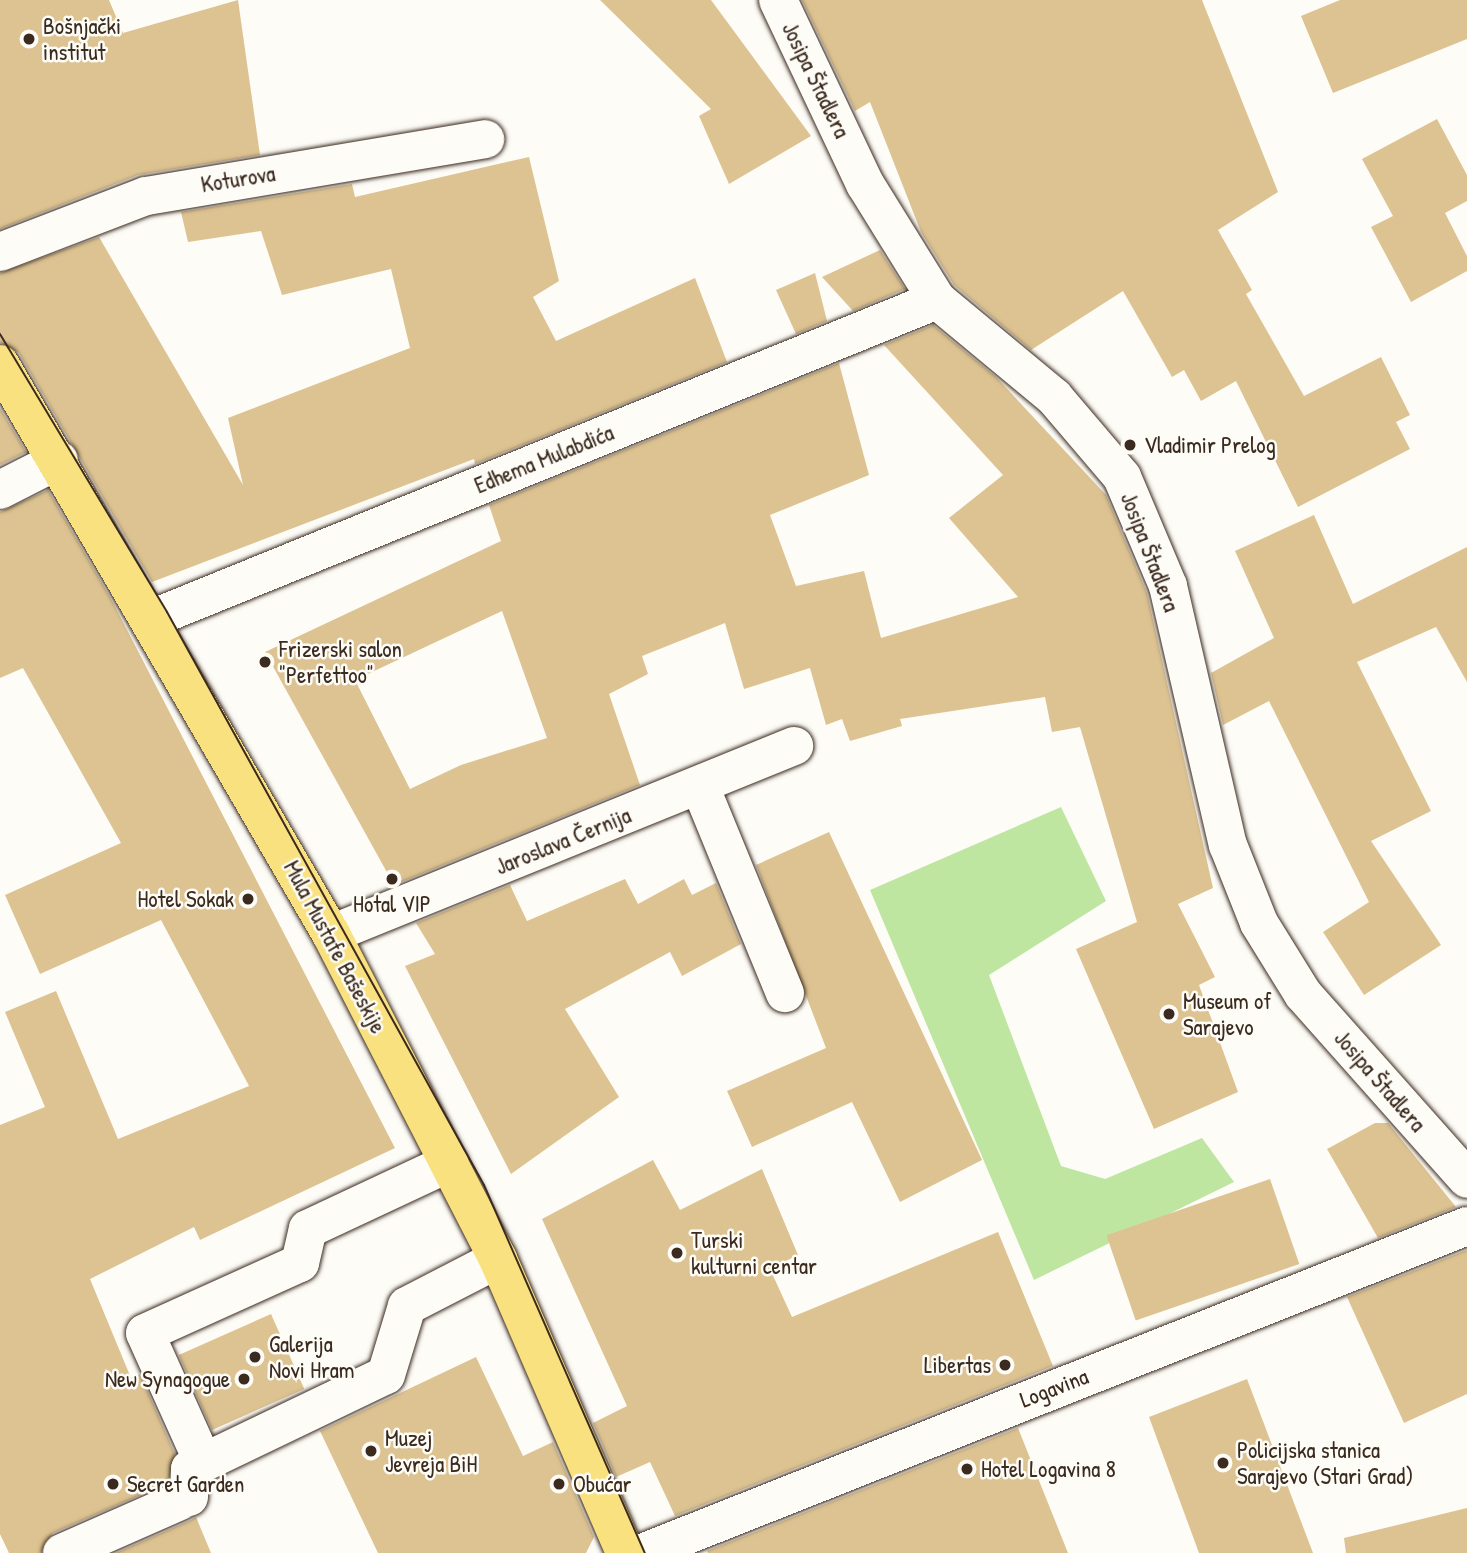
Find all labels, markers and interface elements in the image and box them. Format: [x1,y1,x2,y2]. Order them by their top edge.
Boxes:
place label: Bošnjački institut [43,12,121,66]
street label: Josipa Štadlera [776,18,856,142]
marker: Bošnjački institut [21,31,37,47]
street label: Koturova [199,160,277,198]
street label: Edhema Mulabdića [470,419,618,499]
place label: Vladimir Prelog [1144,431,1276,459]
marker: Vladimir Prelog [1122,437,1138,453]
street label: Josipa Štadlera [1115,488,1185,616]
place label: Frizerski salon "Perfettoo" [279,635,402,689]
marker: Frizerski salon "Perfettoo" [257,654,273,670]
street label: Jaroslava Černija [491,801,635,881]
street label: Mula Mustafe Bašeskije [278,856,392,1038]
marker: Hotal VIP [384,871,400,887]
place label: Hotel Sokak [138,885,234,913]
place label: Hotal VIP [353,890,431,918]
marker: Hotel Sokak [240,891,256,907]
place label: Museum of Sarajevo [1183,987,1272,1041]
marker: Museum of Sarajevo [1161,1006,1177,1022]
street label: Josipa Štadlera [1328,1025,1432,1137]
place label: Turski kulturni centar [691,1226,817,1280]
marker: Turski kulturni centar [669,1245,685,1261]
place label: Galerija Novi Hram [269,1330,354,1384]
marker: Galerija Novi Hram [247,1349,263,1365]
place label: Libertas [924,1351,991,1379]
marker: Libertas [997,1357,1013,1373]
street label: Logavina [1016,1362,1092,1414]
place label: New Synagogue [105,1365,230,1393]
marker: New Synagogue [236,1371,252,1387]
place label: Muzej Jevreja BiH [385,1424,477,1478]
place label: Policijska stanica Sarajevo (Stari Grad) [1237,1436,1413,1490]
marker: Muzej Jevreja BiH [363,1443,379,1459]
place label: Hotel Logavina 8 [981,1455,1116,1483]
marker: Policijska stanica Sarajevo (Stari Grad) [1215,1455,1231,1471]
marker: Hotel Logavina 8 [959,1461,975,1477]
place label: Secret Garden [127,1470,244,1498]
place label: Obućar [573,1470,631,1498]
marker: Secret Garden [105,1476,121,1492]
marker: Obućar [551,1476,567,1492]

